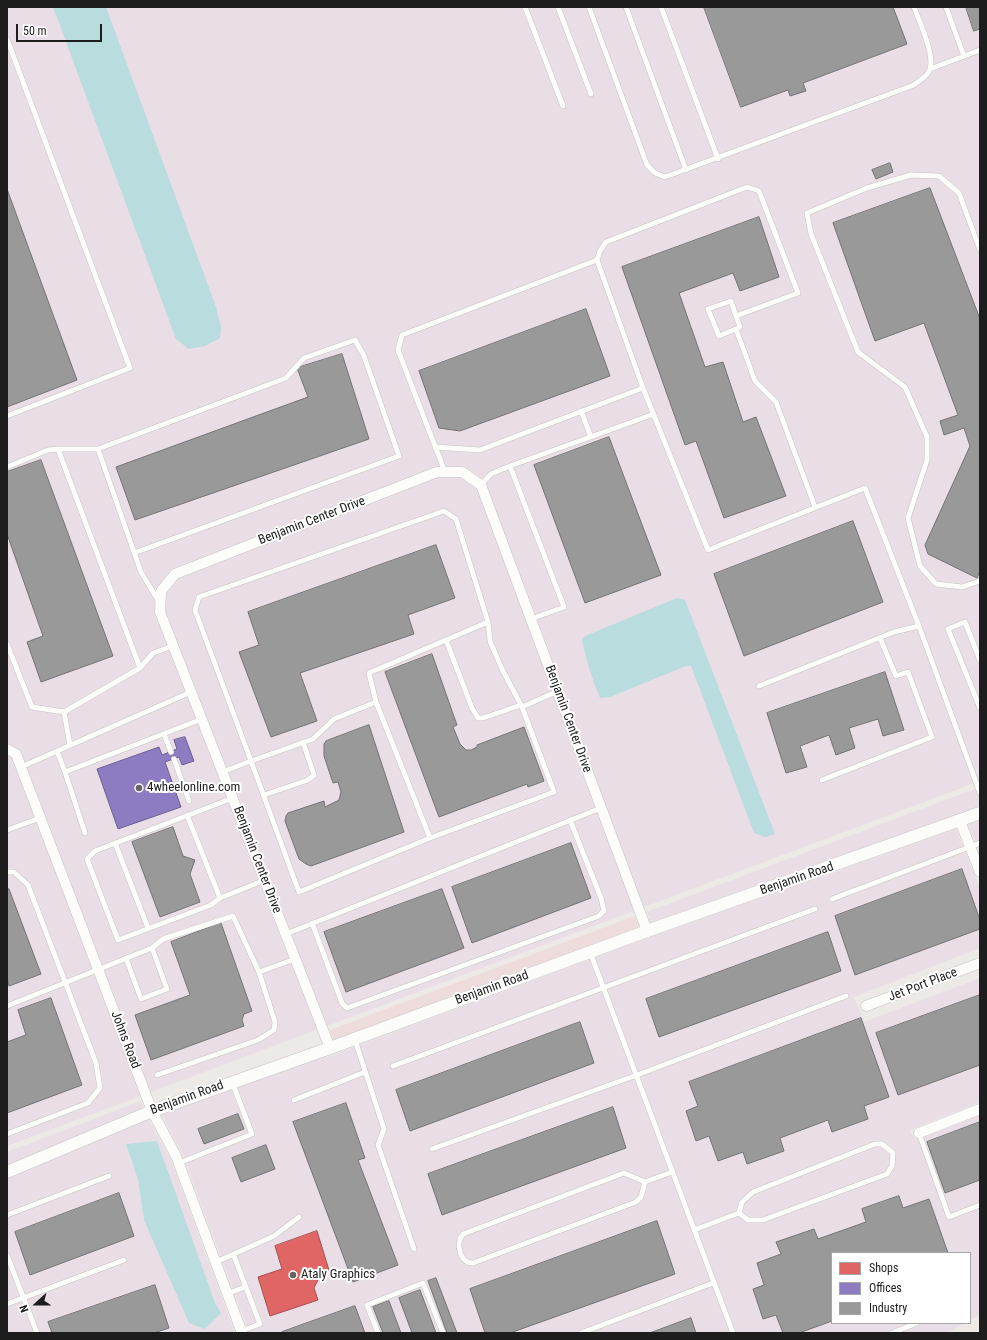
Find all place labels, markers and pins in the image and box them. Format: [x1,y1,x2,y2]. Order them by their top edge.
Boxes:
place label: 4wheelonline.com [147,780,240,796]
marker: 4wheelonline.com [134,783,144,793]
place label: Ataly Graphics [301,1267,375,1283]
marker: Ataly Graphics [288,1270,298,1280]

